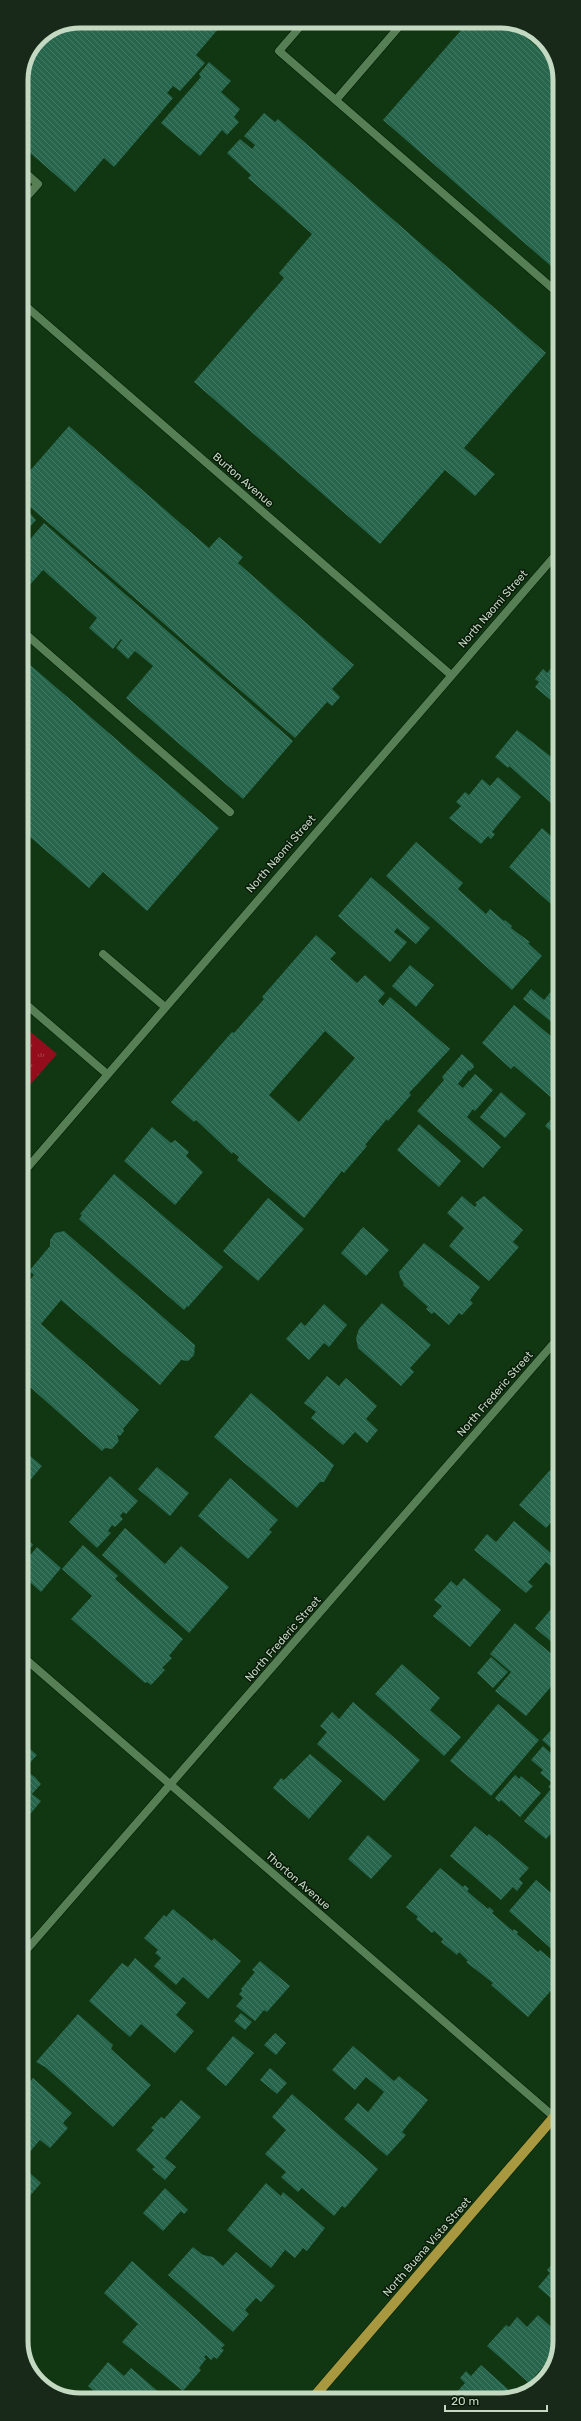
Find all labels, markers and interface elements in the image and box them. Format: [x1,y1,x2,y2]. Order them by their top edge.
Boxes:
street label: Burton Avenue [210,450,276,510]
street label: North Naomi Street [456,567,531,651]
street label: North Naomi Street [244,812,319,896]
street label: North Frederic Street [455,1348,536,1439]
street label: North Frederic Street [243,1593,324,1684]
street label: Thorton Avenue [263,1849,333,1913]
street label: North Buena Vista Street [380,2194,474,2299]
scale bar [445,2387,547,2413]
text: 20 m [451,2394,479,2408]

